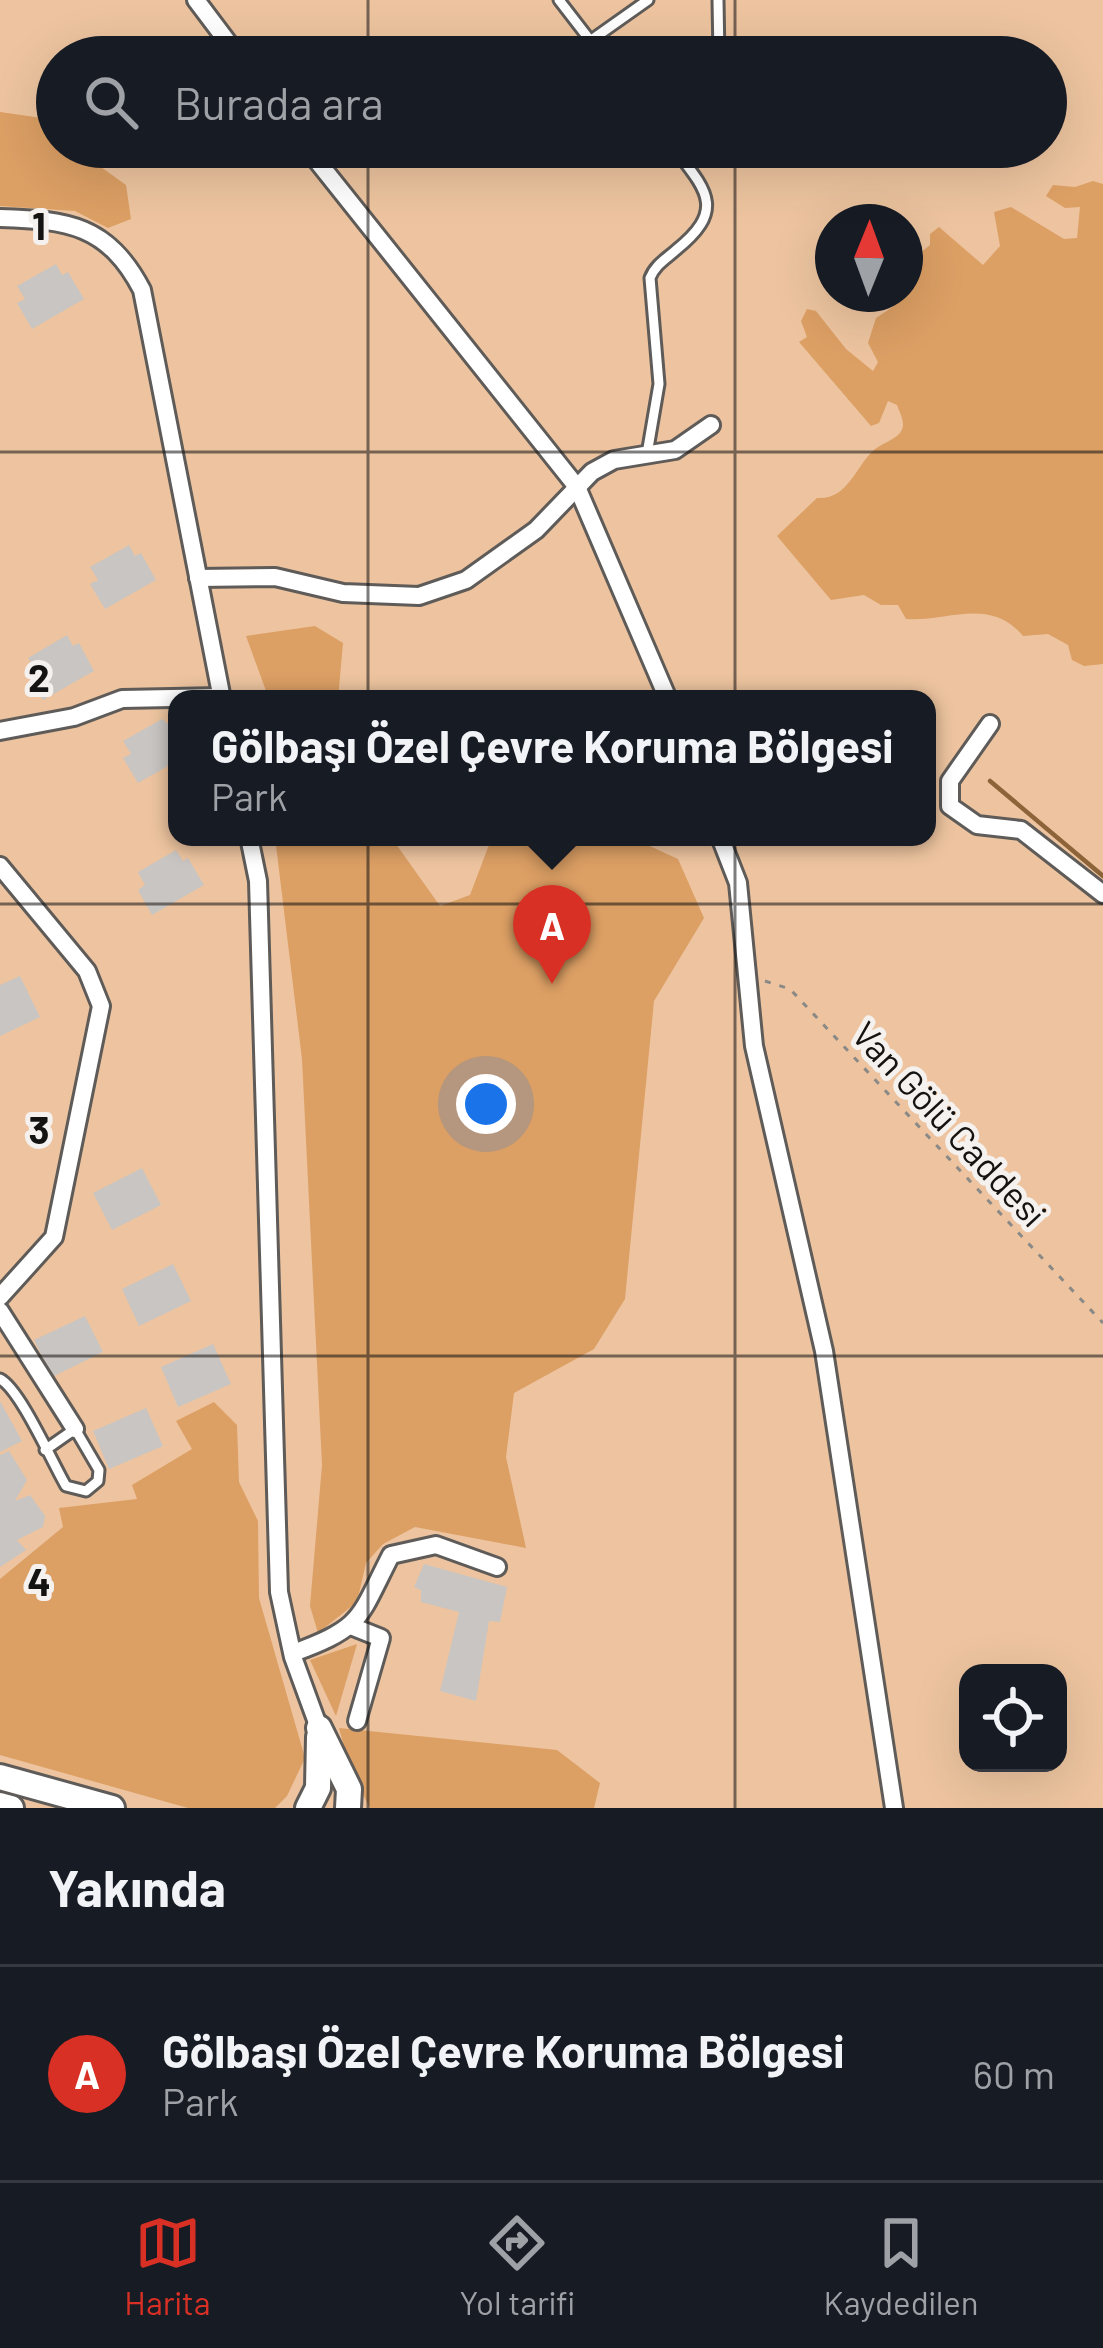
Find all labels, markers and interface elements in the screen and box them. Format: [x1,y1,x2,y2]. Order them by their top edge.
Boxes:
search box [36,36,1067,168]
icon: search [78,69,144,135]
text: Burada ara [174,75,384,129]
text: 1 [32,201,46,248]
north arrow [815,204,923,312]
text: 2 [28,653,50,700]
popup [168,690,936,846]
text: Gölbaşı Özel Çevre Koruma Bölgesi [211,718,893,772]
text: Park [211,772,288,819]
pin: A [513,885,591,984]
street label: Van Gölü Caddesi [844,1012,1056,1234]
your location [456,1074,516,1134]
text: 3 [28,1105,50,1152]
text: 4 [27,1557,51,1604]
map controls [959,1664,1067,1772]
button: locate [959,1664,1067,1772]
text: Yakında [48,1856,226,1917]
text: Gölbaşı Özel Çevre Koruma Bölgesi [162,2023,844,2077]
text: A [74,2050,100,2097]
text: 60 m [973,2050,1055,2097]
text: Park [162,2077,239,2124]
tab: Harita [124,2210,211,2322]
tab: Yol tarifi [459,2210,575,2322]
tab: Kaydedilen [824,2210,979,2322]

